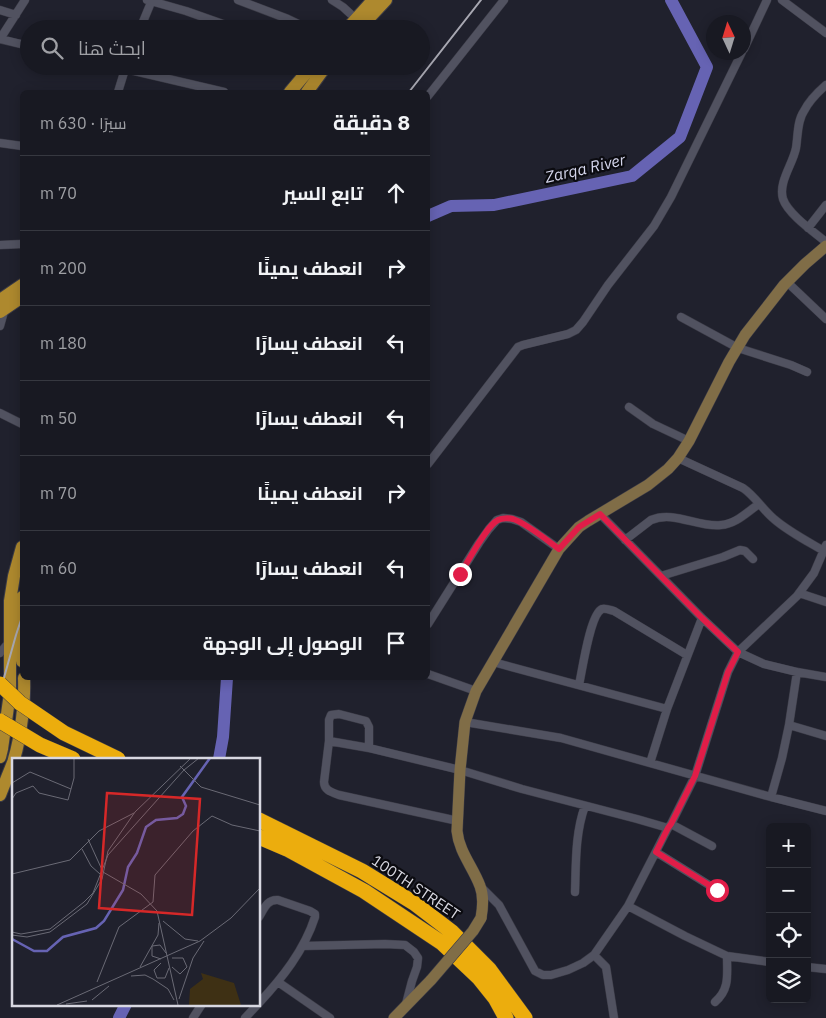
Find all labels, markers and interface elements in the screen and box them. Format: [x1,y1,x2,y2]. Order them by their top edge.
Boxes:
north arrow [706,15,751,60]
search box [20,20,430,75]
icon: search [38,34,66,62]
text: ابحث هنا [78,36,146,60]
text: 8 دقيقة [333,108,410,136]
text: سيرًا · 630 m [40,113,126,133]
water label: Zarqa River [542,149,628,187]
icon: ahead [382,179,410,207]
text: تابع السير [283,181,363,205]
text: 70 m [40,183,77,203]
icon: right [382,254,410,282]
text: انعطف يمينًا [257,256,363,280]
text: 200 m [40,258,87,278]
icon: left [382,329,410,357]
text: انعطف يسارًا [255,331,363,355]
text: 180 m [40,333,87,353]
icon: left [382,404,410,432]
text: انعطف يسارًا [255,406,363,430]
text: 50 m [40,408,77,428]
icon: right [382,479,410,507]
text: انعطف يمينًا [257,481,363,505]
text: 70 m [40,483,77,503]
icon: left [382,554,410,582]
text: انعطف يسارًا [255,556,363,580]
text: 60 m [40,558,77,578]
route end [449,563,472,586]
icon: arrive [382,629,410,657]
text: الوصول إلى الوجهة [203,631,363,655]
inset map [12,758,260,1006]
map controls [766,823,811,1003]
button: + [766,823,811,868]
street label: 100TH STREET [368,850,464,924]
button: − [766,868,811,913]
route start [706,879,729,902]
button: locate [766,913,811,958]
button: layers [766,958,811,1003]

